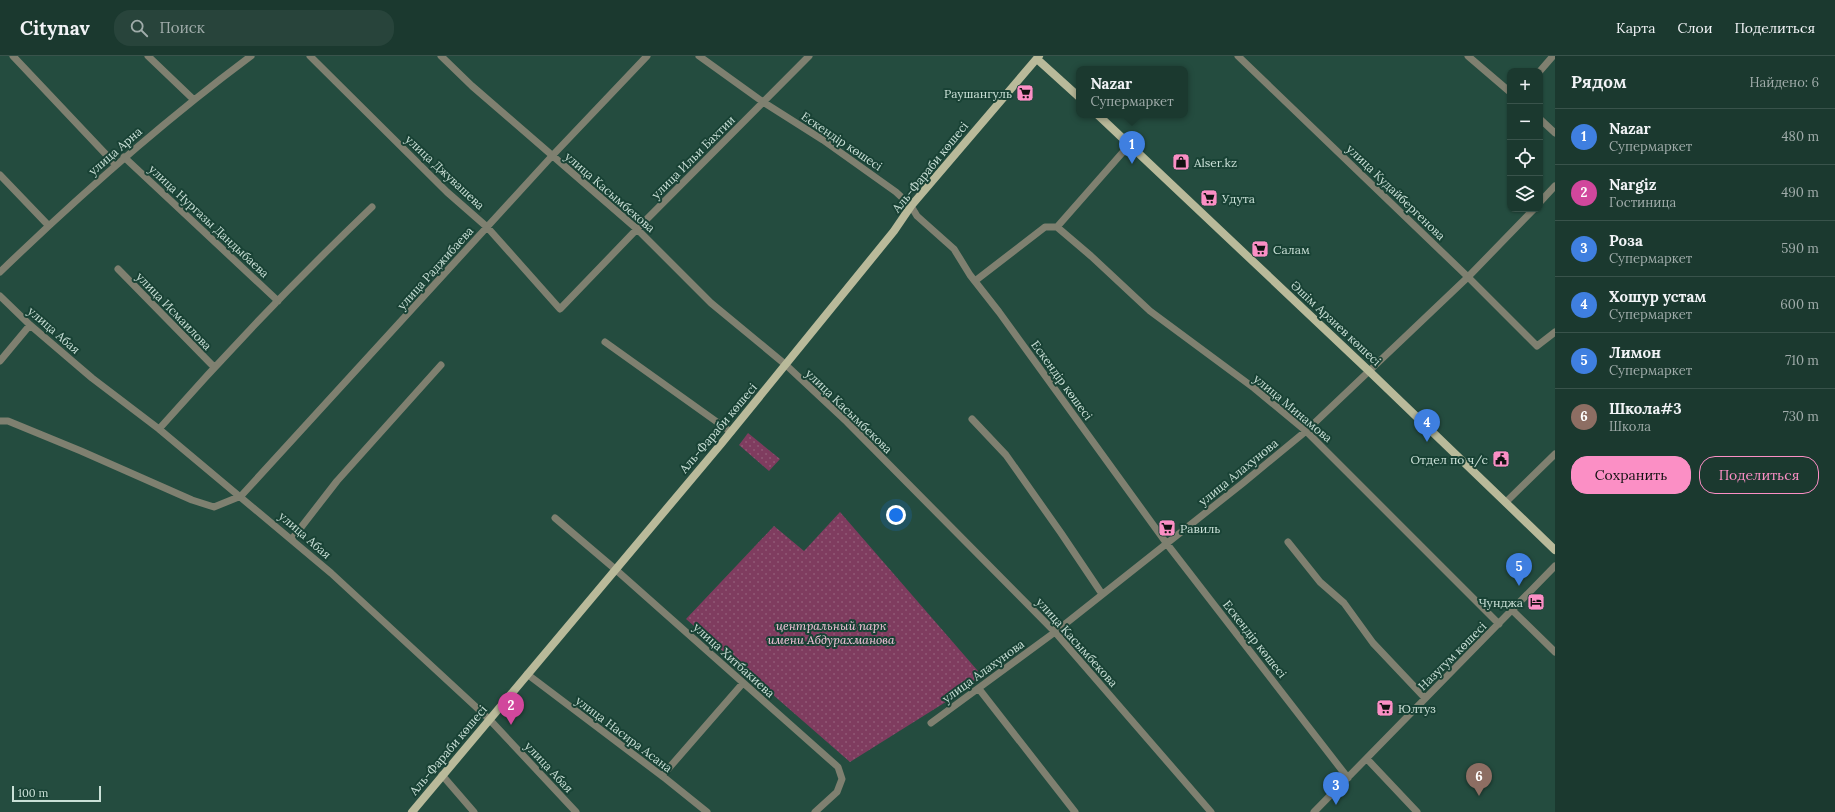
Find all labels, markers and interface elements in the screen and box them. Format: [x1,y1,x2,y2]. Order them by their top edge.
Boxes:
search box [114,10,394,46]
text: Citynav [20,16,90,40]
icon: search [128,17,150,39]
text: Поиск [160,18,205,37]
text: Карта [1616,19,1655,37]
text: Слои [1677,19,1712,37]
text: Поделиться [1734,19,1815,37]
popup [1076,66,1188,118]
map controls [1507,68,1543,212]
button: + [1507,68,1543,104]
text: Рядом [1571,71,1627,93]
text: Nazar [1090,74,1132,93]
text: Найдено: 6 [1750,74,1819,91]
supermarket icon: Раушангуль [1015,83,1035,103]
place label: Раушангуль [944,86,1012,101]
text: Супермаркет [1090,93,1174,110]
button: − [1507,104,1543,140]
street label: Ескендір көшесі [799,108,885,174]
street label: улица Ильи Бахтии [648,112,738,202]
street label: Аль-Фараби көшесі [888,118,971,216]
text: Nazar [1609,119,1651,138]
street label: улица Арна [85,124,145,178]
text: 1 [1581,128,1587,145]
text: 480 m [1782,128,1819,145]
street label: улица Джувашева [402,131,488,213]
pin: 1 [1119,131,1145,164]
text: Супермаркет [1609,138,1692,155]
button: locate [1507,140,1543,176]
street label: улица Кудайбергенова [1343,141,1449,243]
street label: улица Касымбекова [562,149,658,235]
shop icon: Alser.kz [1171,152,1191,172]
place label: Alser.kz [1193,155,1237,170]
street label: улица Нургазы Дандыбаева [146,161,272,281]
text: Nargiz [1609,175,1656,194]
button: layers [1507,176,1543,212]
text: 2 [1581,184,1587,201]
text: 490 m [1781,184,1819,201]
supermarket icon: Удута [1199,188,1219,208]
place label: Удута [1221,191,1255,206]
text: Гостиница [1609,194,1676,211]
street label: улица Раджибаева [394,223,476,313]
text: Роза [1609,231,1643,250]
supermarket icon: Салам [1250,239,1270,259]
text: 3 [1580,240,1588,257]
text: 590 m [1781,240,1819,257]
place label: Салам [1273,242,1310,257]
text: Супермаркет [1609,250,1692,267]
street label: улица Исмаилова [133,269,215,353]
street label: Әшім Арзиев көшесі [1288,277,1384,369]
text: Хошур устам [1609,287,1706,306]
text: 4 [1580,296,1588,313]
text: 600 m [1780,296,1819,313]
street label: улица Абая [25,303,83,357]
text: Супермаркет [1609,306,1692,323]
street label: Ескендір көшесі [1028,337,1096,423]
text: Лимон [1609,343,1661,362]
text: 5 [1580,352,1588,369]
text: 710 m [1785,352,1819,369]
text: Супермаркет [1609,362,1692,379]
street label: улица Касымбекова [802,366,896,456]
street label: улица Минамова [1251,371,1335,445]
street label: Аль-Фараби көшесі [675,380,760,477]
text: Школа#3 [1609,399,1682,418]
text: 6 [1580,408,1588,425]
text: 730 m [1783,408,1819,425]
pin: 4 [1414,409,1440,442]
text: Школа [1609,418,1651,435]
street label: улица Алахунова [1195,435,1281,509]
public building icon: Отдел по ч/с [1491,449,1511,469]
place label: Отдел по ч/с [1411,452,1488,468]
button: Сохранить [1571,456,1691,494]
button: Поделиться [1699,456,1819,494]
your location [886,505,906,525]
street label: улица Абая [276,508,334,562]
supermarket icon: Равиль [1157,518,1177,538]
place label: Равиль [1180,521,1220,536]
pin: 5 [1506,553,1532,586]
hotel icon: Чунджа [1526,592,1546,612]
street label: улица Касымбекова [1033,594,1121,690]
place label: Чунджа [1478,595,1523,610]
street label: Ескендір көшесі [1220,597,1290,681]
park label: центральный парк имени Абдурахманова [767,618,895,647]
street label: улица Хитбакиева [690,619,778,701]
street label: Назугум көшесі [1415,619,1489,693]
street label: улица Алахунова [939,636,1027,706]
pin: 2 [498,692,524,725]
street label: улица Насира Асана [573,693,675,775]
supermarket icon: Юлтуз [1375,698,1395,718]
place label: Юлтуз [1398,701,1436,716]
street label: Аль-Фараби көшесі [405,702,490,799]
street label: улица Абая [522,738,576,796]
pin: 6 [1466,763,1492,796]
pin: 3 [1323,772,1349,805]
scale bar [12,784,101,803]
text: 100 m [18,786,48,800]

